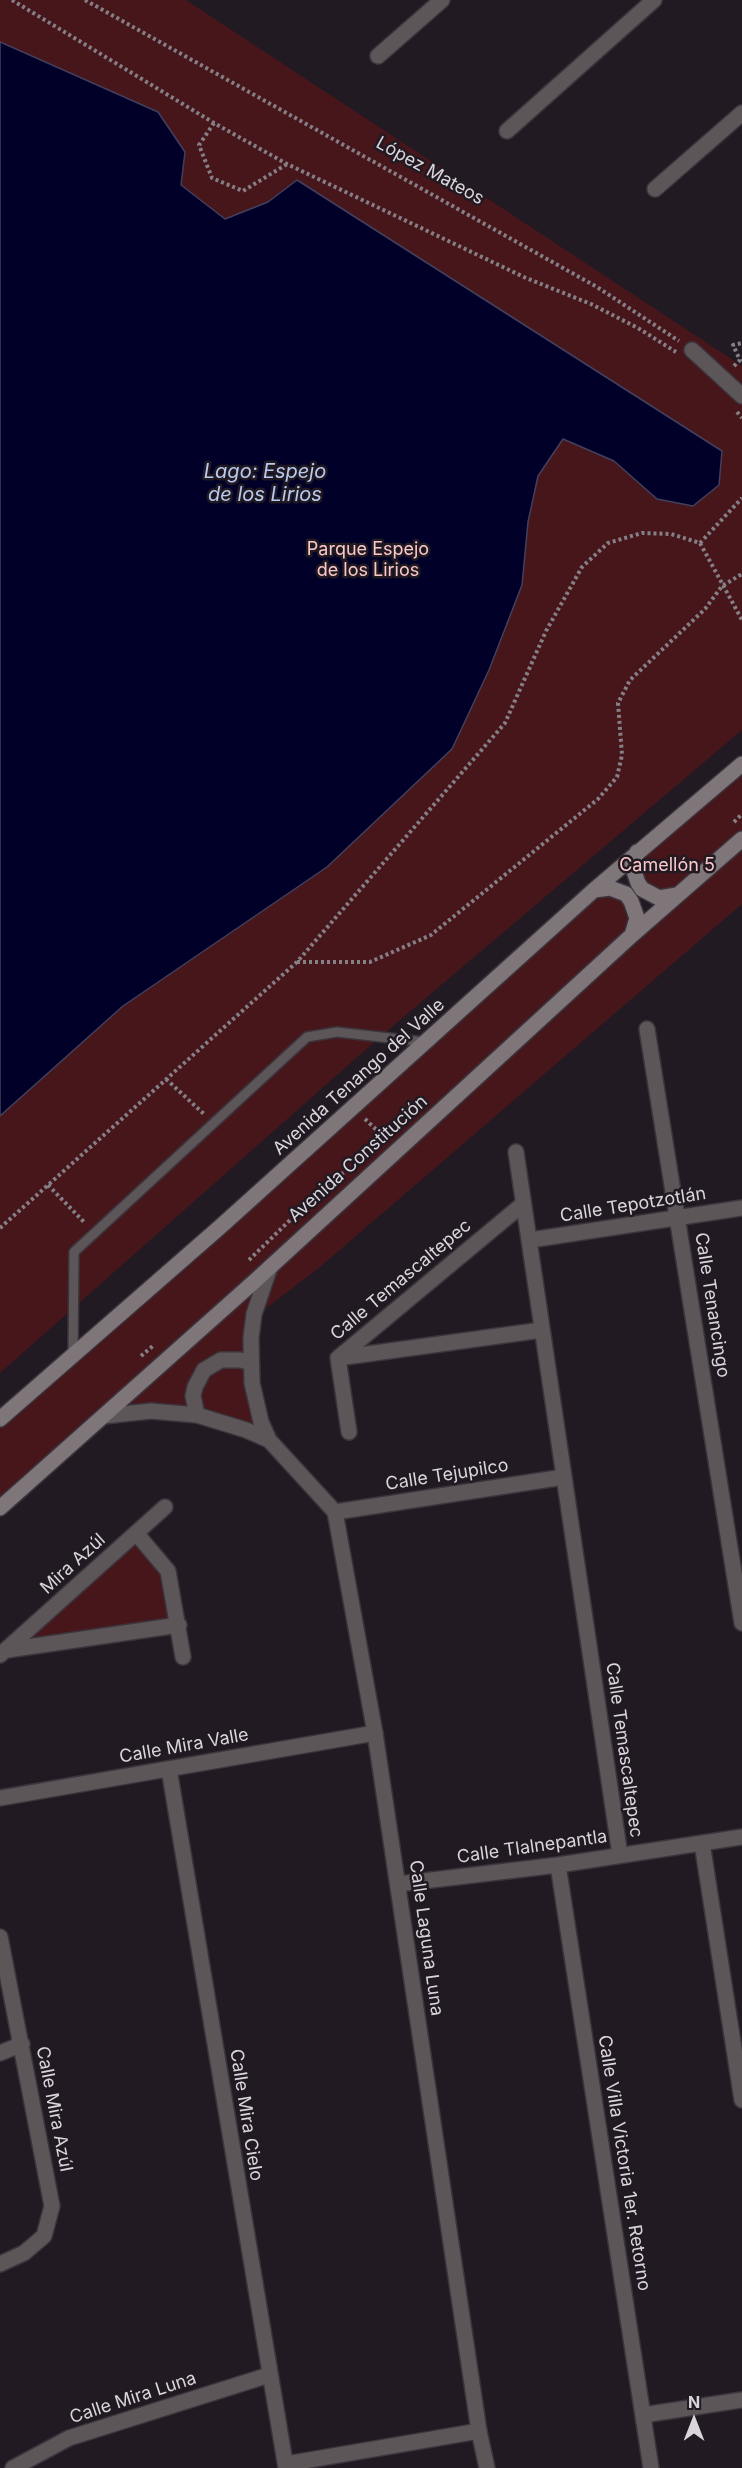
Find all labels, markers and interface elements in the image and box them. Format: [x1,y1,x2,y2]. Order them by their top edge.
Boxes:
street label: López Mateos [372,132,488,210]
water label: Lago: Espejo de los Lirios [204,460,326,507]
park label: Parque Espejo de los Lirios [307,539,429,582]
park label: Camellón 5 [619,855,715,877]
street label: Avenida Tenango del Valle [269,994,449,1160]
street label: Avenida Constitución [284,1091,432,1227]
street label: Calle Tepotzotlán [559,1183,707,1227]
street label: Calle Temascaltepec [326,1215,476,1345]
street label: Calle Tenancingo [690,1231,734,1379]
street label: Calle Tejupilco [384,1455,510,1495]
street label: Mira Azúl [36,1529,110,1599]
street label: Calle Temascaltepec [601,1661,647,1839]
street label: Calle Mira Valle [118,1724,250,1768]
street label: Calle Tlalnepantla [456,1826,608,1868]
street label: Calle Laguna Luna [404,1859,448,2017]
street label: Calle Villa Victoria 1er. Retorno [593,2033,655,2293]
street label: Calle Mira Azúl [31,2044,77,2174]
street label: Calle Mira Cielo [225,2048,267,2182]
street label: Calle Mira Luna [67,2367,199,2429]
north arrow [664,2390,724,2450]
text: N [688,2392,700,2412]

